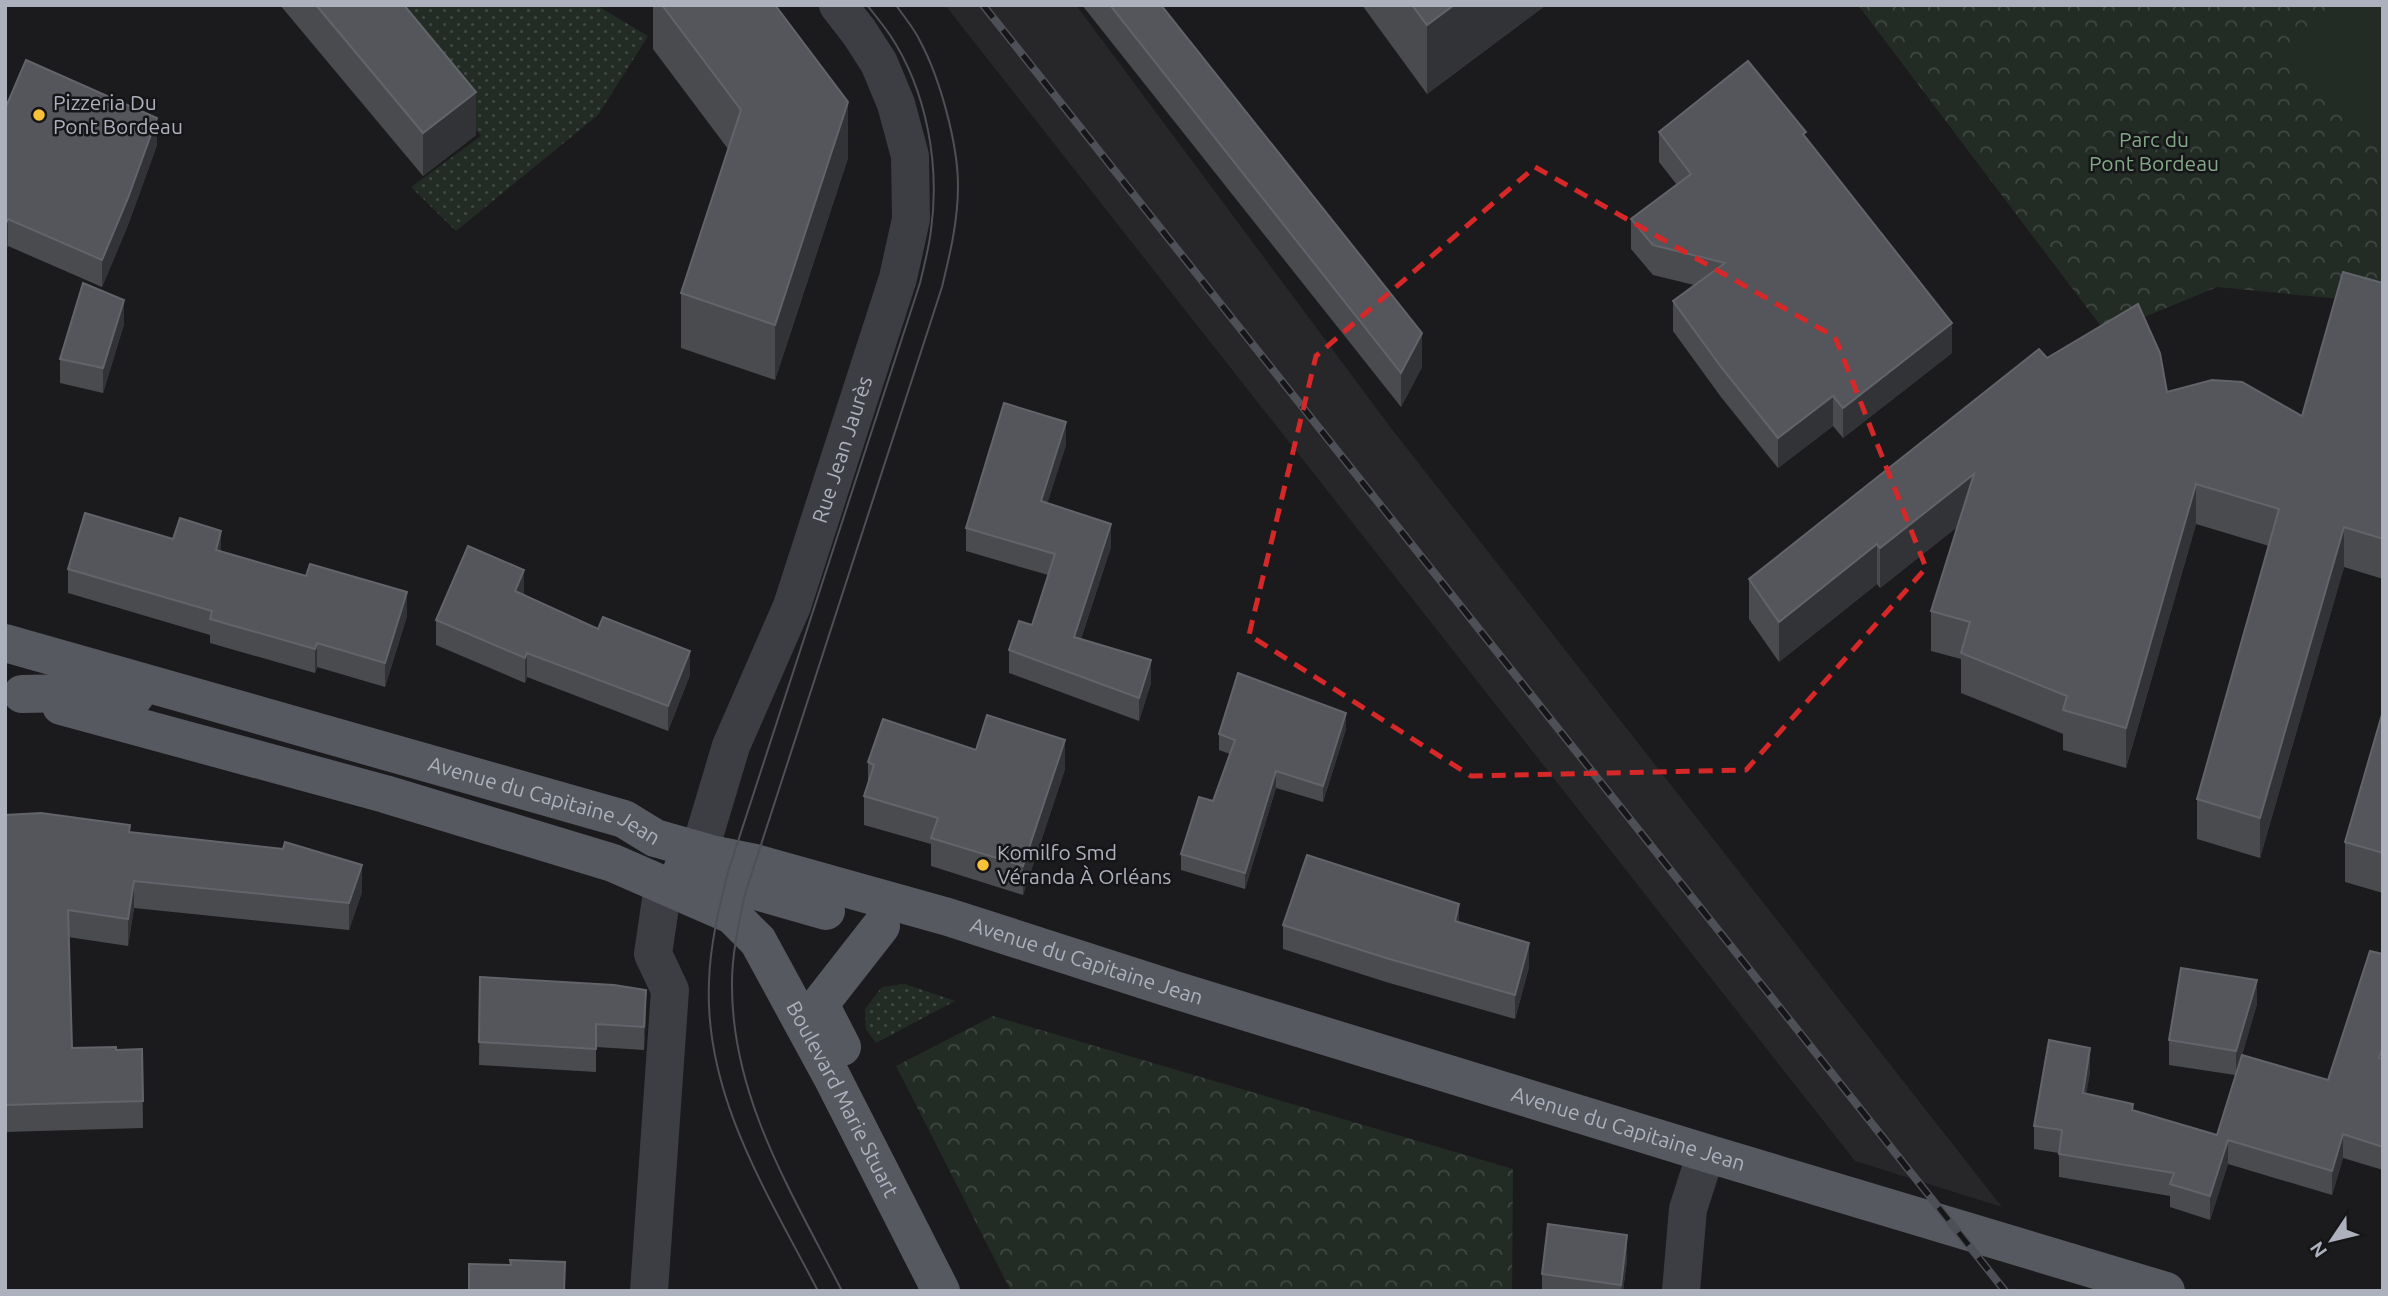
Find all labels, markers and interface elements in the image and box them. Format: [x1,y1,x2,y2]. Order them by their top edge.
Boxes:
place label: Pizzeria Du Pont Bordeau [53,90,183,138]
marker: Pizzeria Du Pont Bordeau [31,107,47,123]
park label: Parc du Pont Bordeau [2089,127,2219,175]
street label: Rue Jean Jaurès [807,373,876,526]
street label: Avenue du Capitaine Jean [426,751,665,849]
place label: Komilfo Smd Véranda À Orléans [997,840,1172,888]
marker: Komilfo Smd Véranda À Orléans [975,857,991,873]
street label: Avenue du Capitaine Jean [967,912,1206,1009]
street label: Boulevard Marie Stuart [782,997,904,1201]
street label: Avenue du Capitaine Jean [1509,1081,1748,1175]
north arrow [2297,1205,2367,1275]
text: N [2305,1238,2331,1262]

